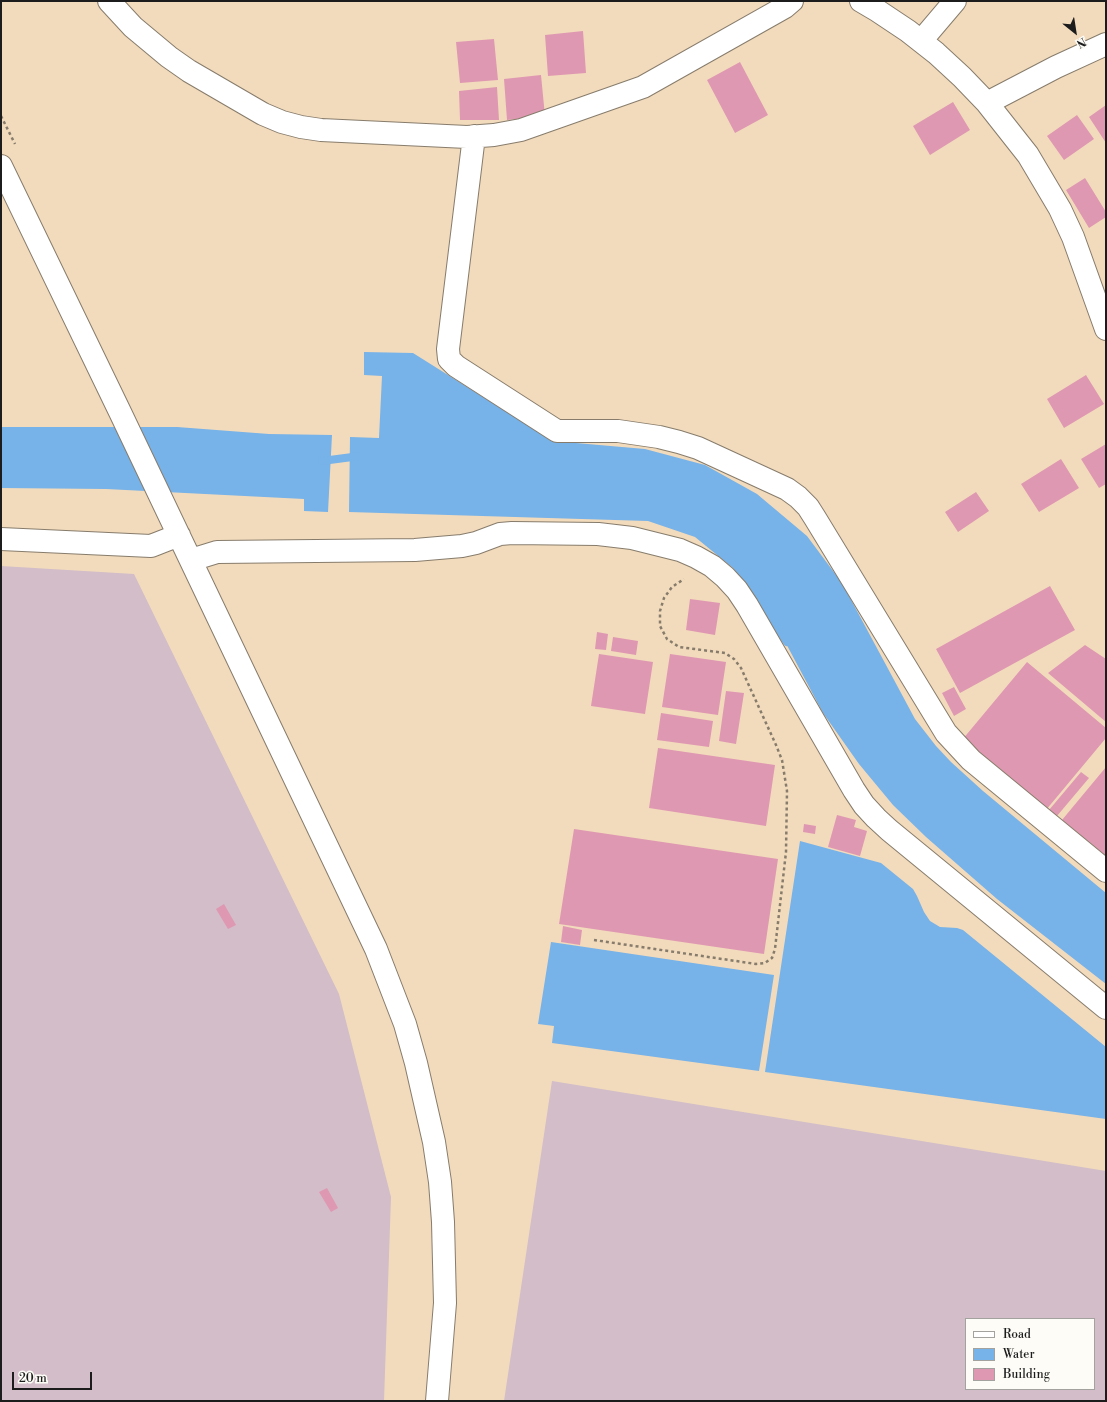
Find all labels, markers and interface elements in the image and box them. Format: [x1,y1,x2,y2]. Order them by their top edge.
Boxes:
north arrow [1055,12,1095,52]
text: N [1074,34,1088,51]
legend [965,1318,1095,1390]
text: Road [1003,1327,1031,1342]
text: Water [1003,1347,1035,1362]
scale bar [14,1364,94,1390]
text: Building [1003,1367,1050,1382]
text: 20 m [19,1371,47,1386]

